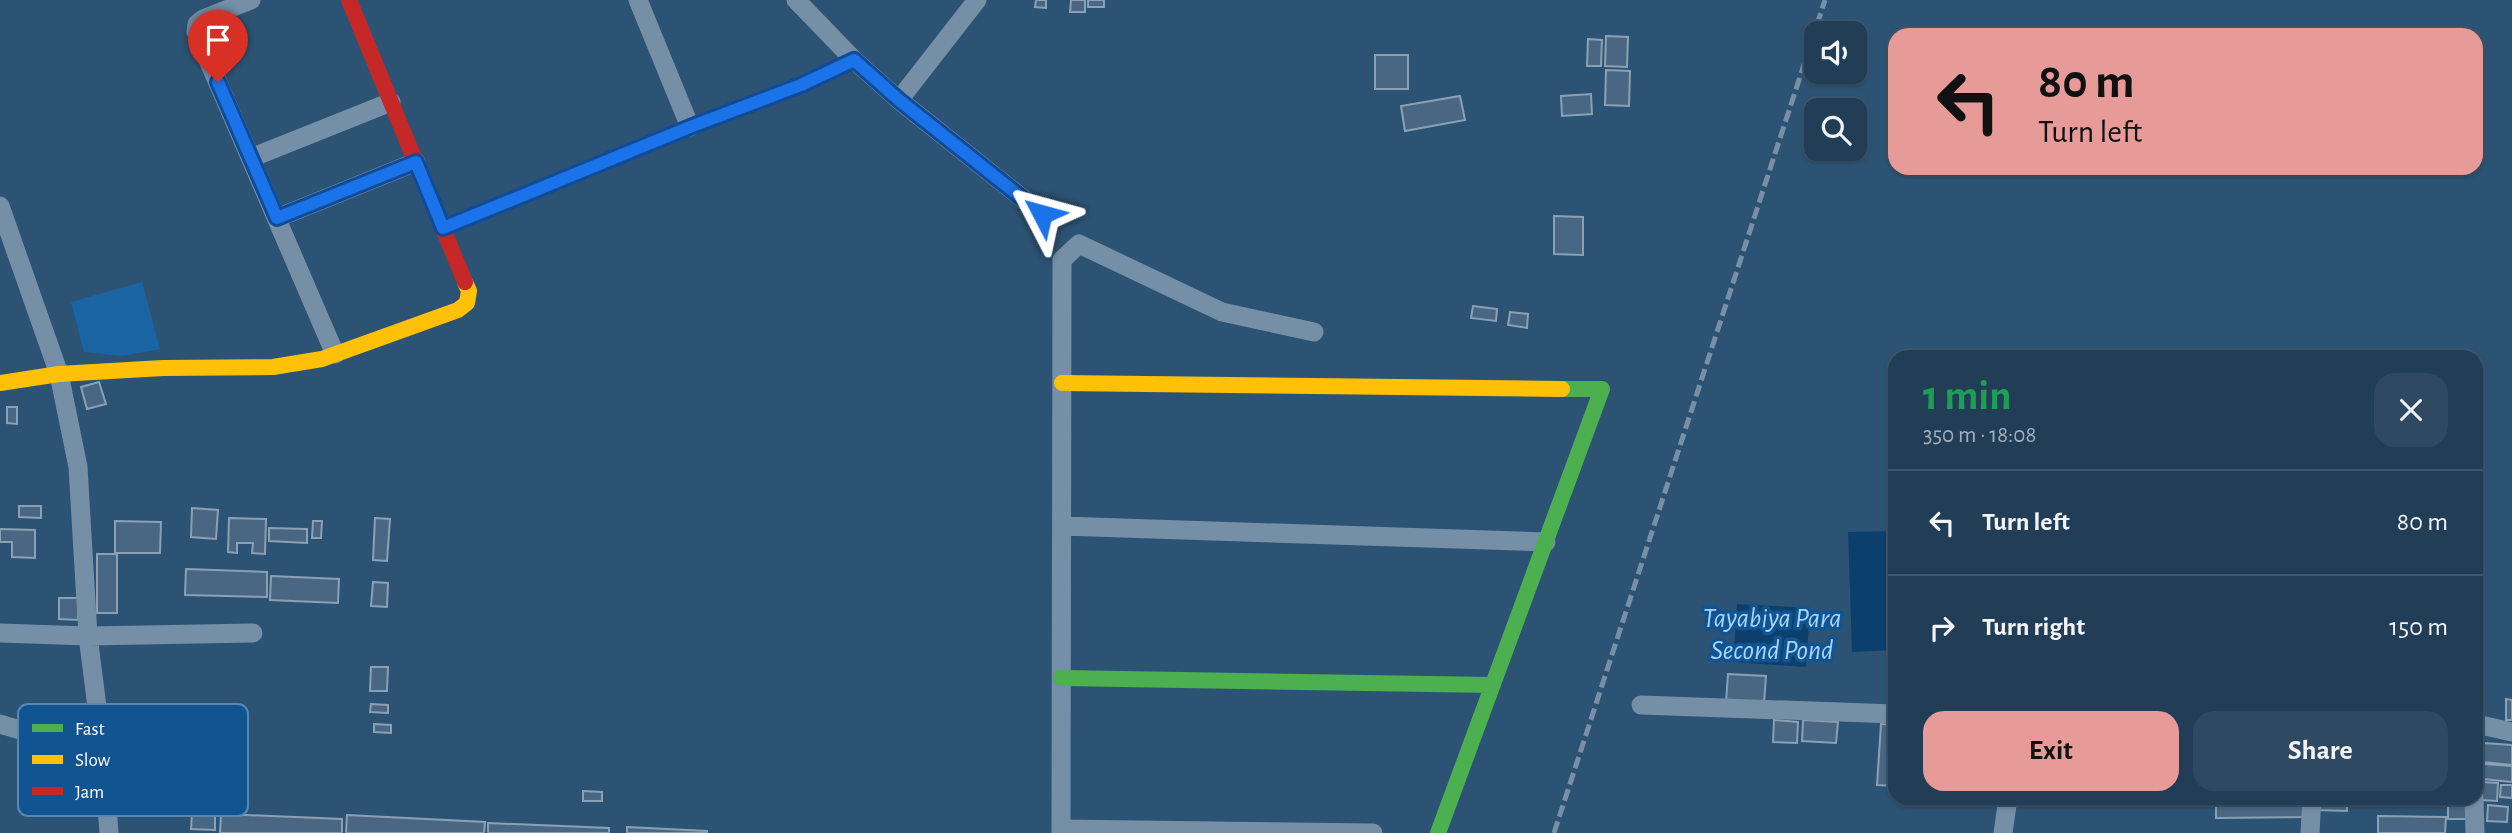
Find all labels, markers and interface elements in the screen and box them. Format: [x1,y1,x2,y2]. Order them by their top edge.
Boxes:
pin [188,10,248,82]
icon: arrive [199,21,237,59]
map controls [1804,21,1867,161]
button: sound [1804,21,1867,84]
icon: left [1923,56,2014,147]
text: 80 m [2038,58,2135,107]
button: search [1804,98,1867,161]
text: Turn left [2038,116,2142,148]
position arrow [1005,177,1079,251]
button: close [2374,373,2448,447]
text: 1 min [1923,375,2012,417]
text: 350 m · 18:08 [1923,424,2036,447]
icon: left [1923,504,1961,542]
text: Turn left [1982,509,2070,535]
text: 80 m [2397,509,2448,535]
water label: Tayabiya Para Second Pond [1703,605,1841,665]
icon: right [1923,609,1961,647]
text: Turn right [1982,614,2085,640]
text: 150 m [2389,614,2448,640]
legend [18,704,248,816]
button: Exit [1923,711,2179,791]
button: Share [2193,711,2448,791]
text: Fast [75,720,105,739]
text: Slow [75,751,111,770]
text: Jam [75,783,104,802]

